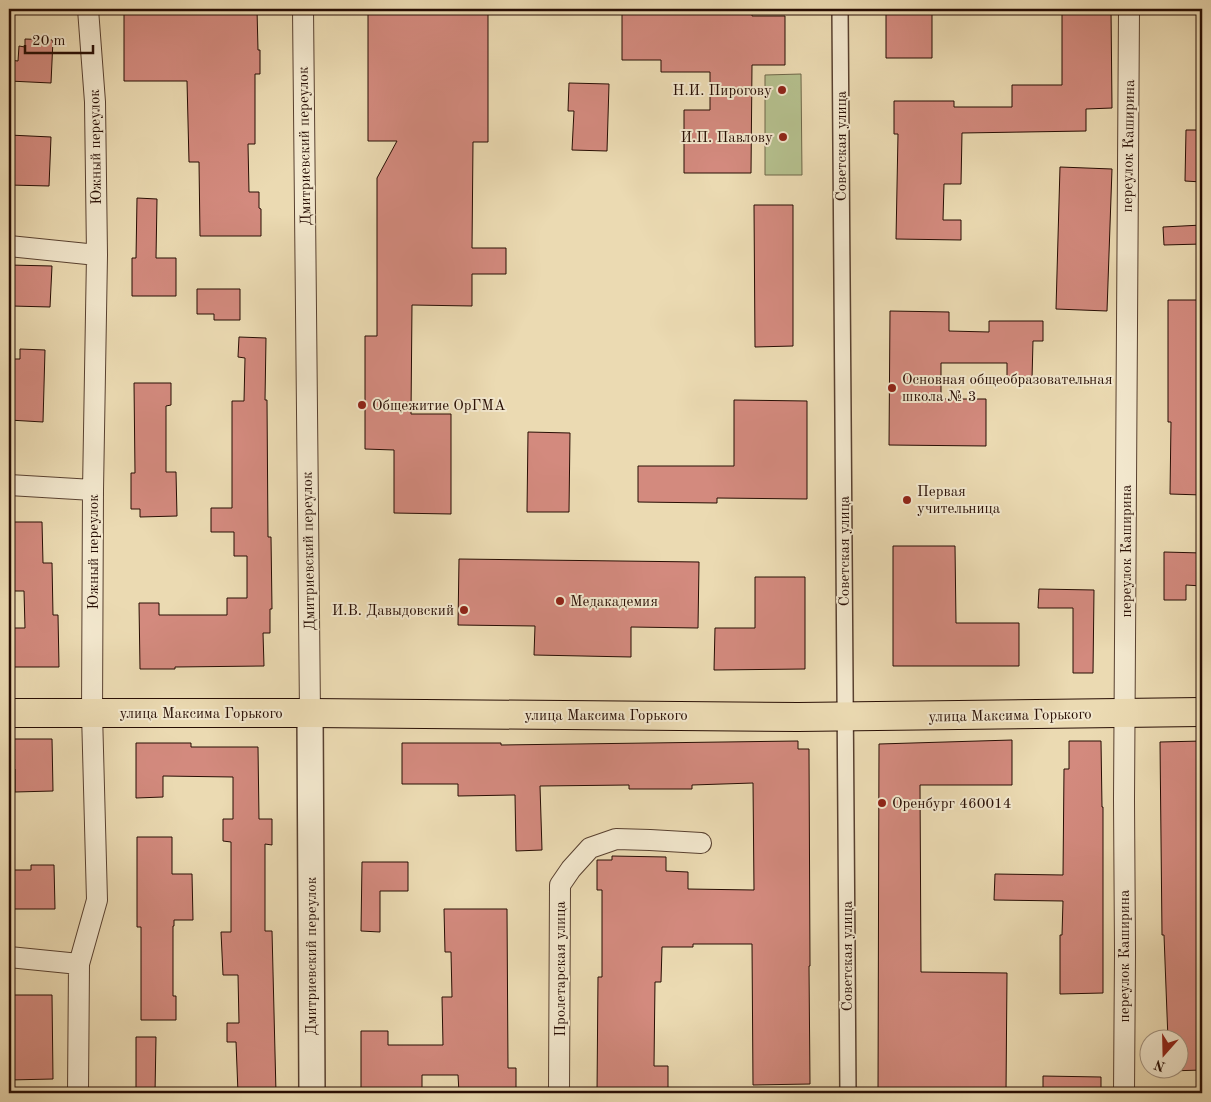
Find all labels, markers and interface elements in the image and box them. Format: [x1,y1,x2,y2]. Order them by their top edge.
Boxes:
scale bar [25,22,92,54]
text: 20 m [32,34,66,49]
street label: Дмитриевский переулок [297,66,314,225]
street label: переулок Каширина [1121,79,1138,213]
place label: Н.И. Пирогову [673,84,772,99]
marker: Н.И. Пирогову [776,84,788,96]
street label: Южный переулок [88,89,105,205]
street label: Советская улица [835,90,850,201]
place label: И.П. Павлову [680,131,773,146]
marker: И.П. Павлову [777,131,789,143]
place label: Основная общеобразовательная школа № 3 [902,373,1113,405]
marker: Основная общеобразовательная школа № 3 [886,382,898,394]
marker: Общежитие ОрГМА [356,399,368,411]
place label: Общежитие ОрГМА [372,399,506,414]
street label: Дмитриевский переулок [301,471,318,630]
street label: переулок Каширина [1120,484,1135,617]
place label: Первая учительница [917,485,1001,517]
street label: Южный переулок [87,494,102,610]
marker: Первая учительница [901,494,913,506]
street label: Советская улица [838,495,853,606]
marker: Медакадемия [554,595,566,607]
place label: Медакадемия [570,595,658,610]
place label: И.В. Давыдовский [332,604,454,619]
marker: И.В. Давыдовский [458,604,470,616]
street label: улица Максима Горького [119,707,283,722]
street label: улица Максима Горького [928,708,1092,725]
street label: улица Максима Горького [524,709,688,724]
marker: Оренбург 460014 [876,797,888,809]
place label: Оренбург 460014 [892,797,1012,812]
street label: Дмитриевский переулок [305,876,320,1035]
street label: переулок Каширина [1118,889,1133,1022]
street label: Советская улица [841,900,856,1011]
street label: Пролетарская улица [554,901,569,1037]
north arrow [1138,1030,1188,1080]
text: N [1152,1057,1167,1074]

